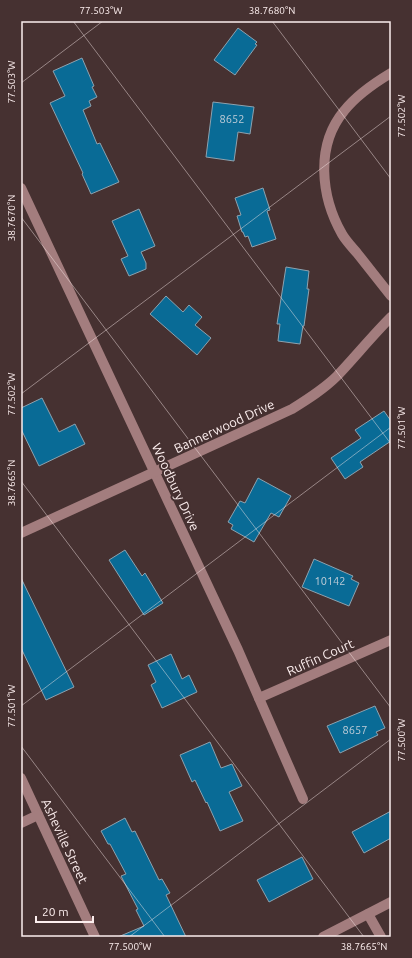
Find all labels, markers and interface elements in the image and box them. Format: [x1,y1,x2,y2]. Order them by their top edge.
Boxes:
text: 77.503°W [79,5,123,16]
text: 38.7680°N [249,5,295,16]
text: 77.503°W [6,60,17,104]
text: 77.502°W [396,94,407,138]
house number: 8652 [220,113,244,125]
text: 38.7670°N [6,195,17,241]
text: 77.502°W [6,372,17,416]
street label: Bannerwood Drive [172,397,276,455]
text: 77.501°W [396,406,407,450]
street label: Woodbury Drive [150,441,202,533]
text: 38.7665°N [6,460,17,506]
house number: 10142 [314,575,346,587]
street label: Ruffin Court [284,636,356,678]
text: 77.501°W [6,684,17,728]
text: 77.500°W [396,718,407,762]
house number: 8657 [343,724,367,736]
street label: Asheville Street [39,797,91,885]
scale bar [36,898,93,924]
text: 20 m [42,905,69,918]
text: 77.500°W [108,941,152,952]
text: 38.7665°N [341,941,387,952]

